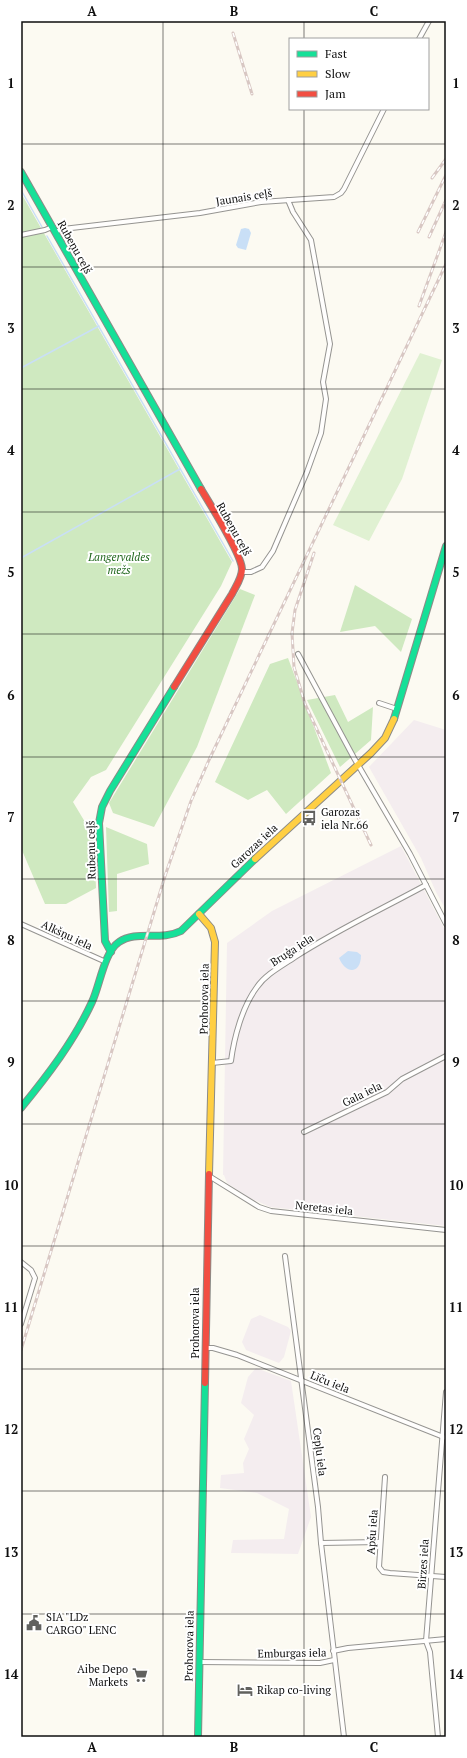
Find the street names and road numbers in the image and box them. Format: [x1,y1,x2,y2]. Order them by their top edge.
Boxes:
street label: Jaunais ceļš [215,186,274,209]
street label: Rubeņu ceļš [54,218,96,277]
street label: Rubeņu ceļš [213,500,255,559]
street label: Rubeņu ceļš [83,820,100,880]
street label: Garozas iela [228,820,281,871]
street label: Alkšņu iela [39,917,95,954]
street label: Bruģa iela [268,931,317,969]
street label: Prohorova iela [196,963,212,1035]
street label: Gala iela [340,1078,385,1110]
street label: Neretas iela [294,1198,354,1218]
street label: Prohorova iela [188,1287,202,1359]
street label: Līču iela [308,1368,352,1396]
street label: Cepļu iela [309,1427,330,1478]
street label: Apšu iela [363,1509,381,1555]
street label: Birzes iela [414,1538,432,1590]
street label: Prohorova iela [181,1610,197,1682]
street label: Emburgas iela [257,1645,327,1661]

